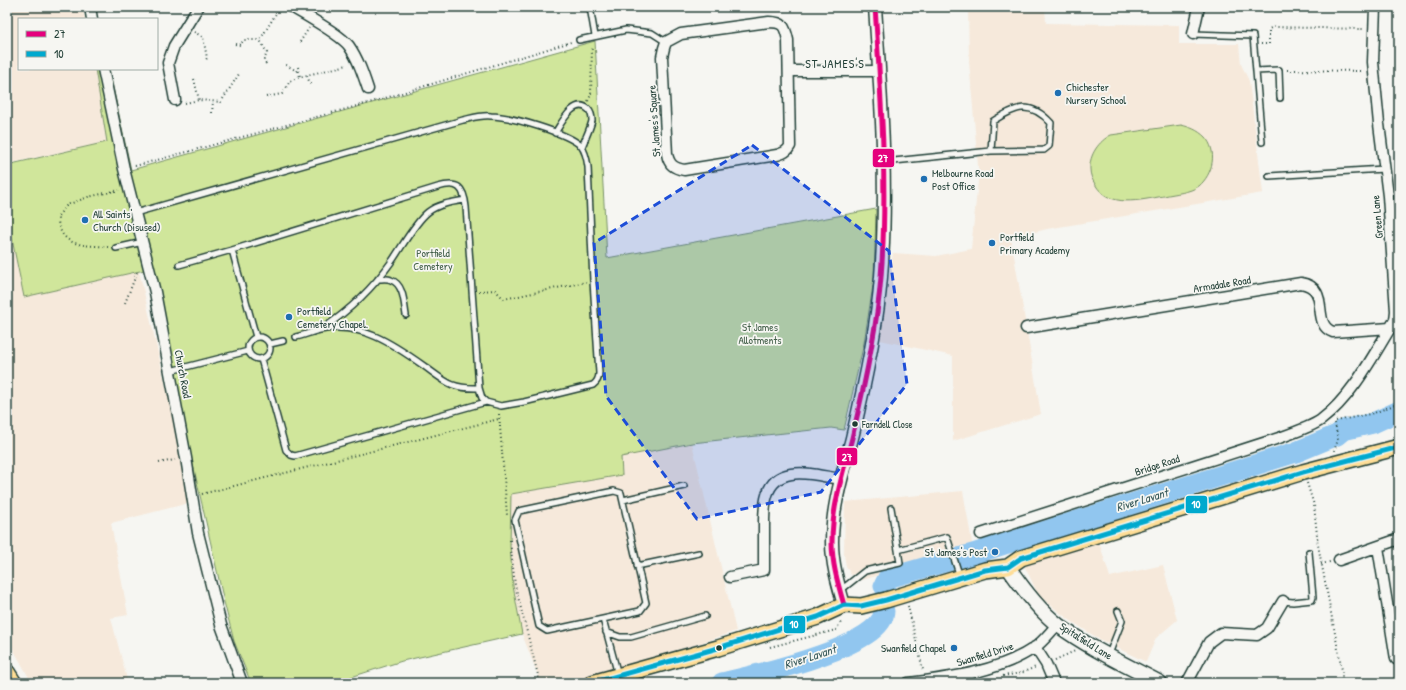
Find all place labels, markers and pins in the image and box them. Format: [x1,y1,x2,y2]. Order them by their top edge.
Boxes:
place label: Chichester Nursery School [1066,80,1126,107]
marker: Chichester Nursery School [1053,88,1063,98]
place label: Melbourne Road Post Office [932,166,994,193]
marker: Melbourne Road Post Office [919,174,929,184]
place label: All Saints' Church (Disused) [93,207,161,234]
marker: All Saints' Church (Disused) [80,215,90,225]
place label: Portfield Primary Academy [1000,230,1070,257]
marker: Portfield Primary Academy [987,238,997,248]
place label: Portfield Cemetery Chapel. [297,304,368,331]
marker: Portfield Cemetery Chapel. [284,312,294,322]
place label: Farndell Close [861,418,913,431]
marker: Farndell Close [850,419,860,429]
place label: St James's Post [925,545,987,559]
marker: St James's Post [990,547,1000,557]
place label: Swanfield Chapel [881,641,946,655]
unlabelled marker [714,643,724,653]
marker: Swanfield Chapel [949,643,959,653]

